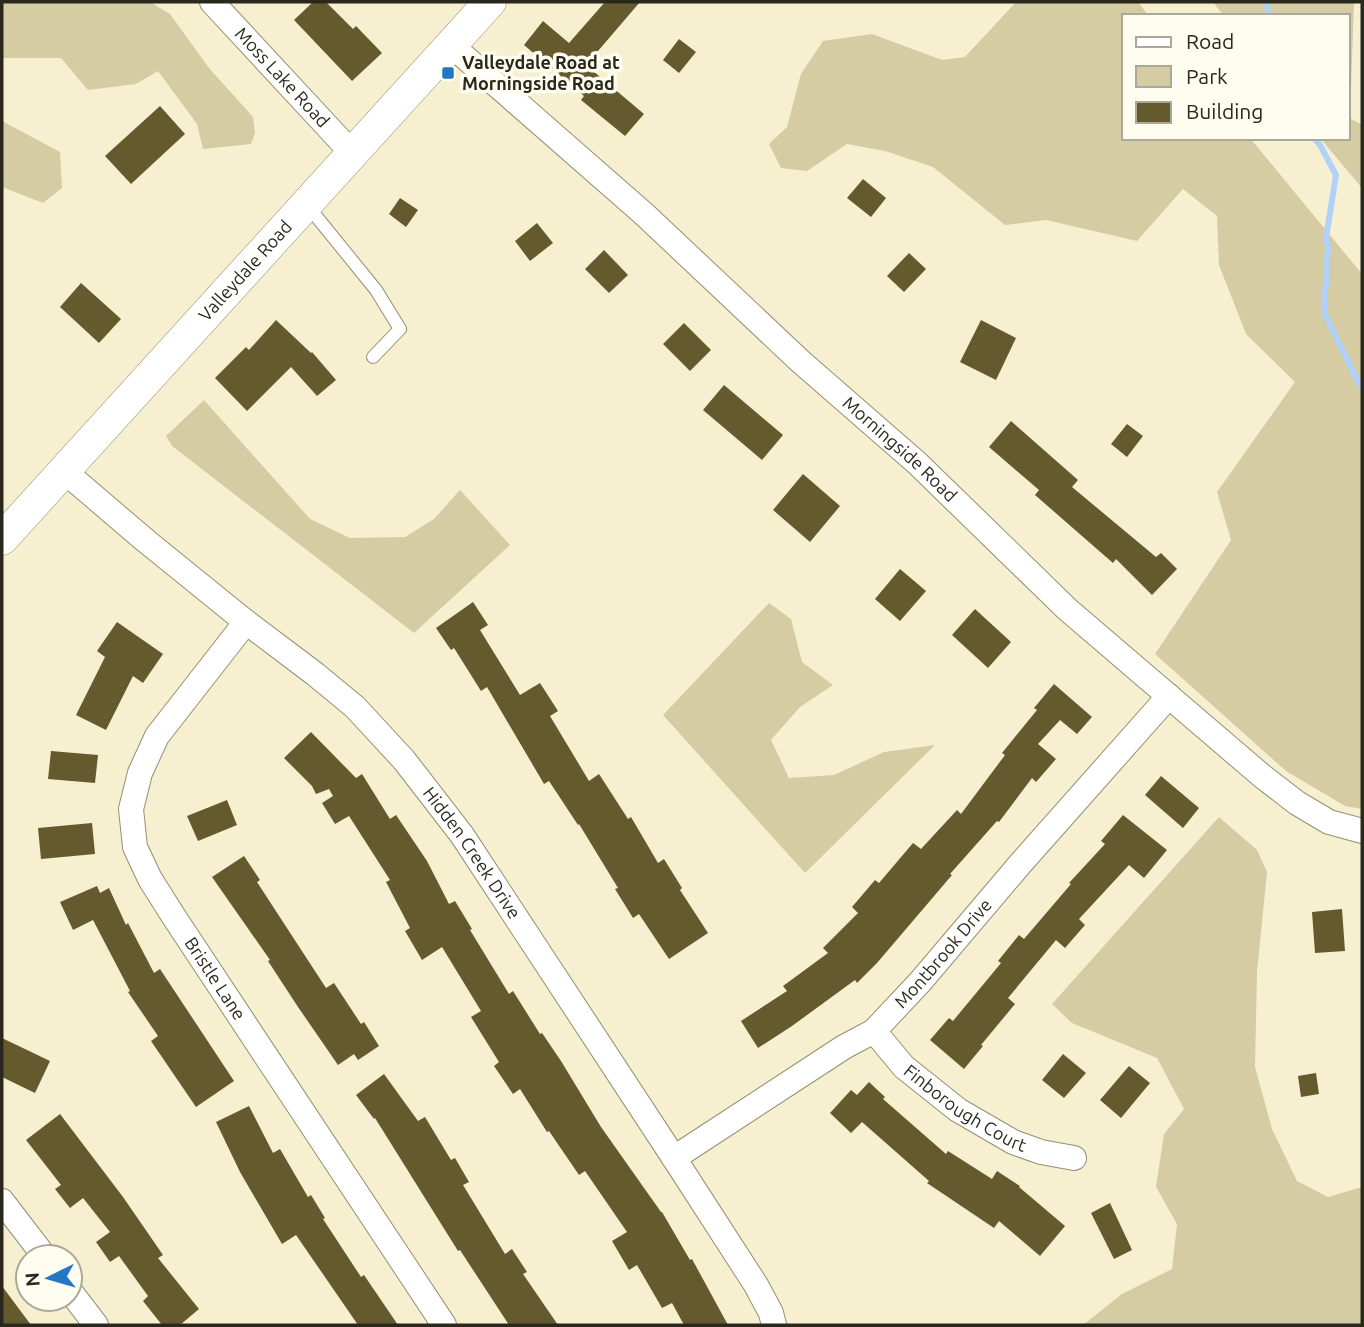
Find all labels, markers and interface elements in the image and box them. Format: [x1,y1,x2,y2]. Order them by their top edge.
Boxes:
legend [1122,14,1350,140]
street label: Moss Lake Road [232,23,334,131]
text: Road [1186,29,1234,53]
place label: Valleydale Road at Morningside Road [462,52,620,93]
text: Park [1186,64,1228,88]
marker: Valleydale Road at Morningside Road [440,65,456,81]
text: Building [1186,99,1263,123]
street label: Valleydale Road [194,216,295,325]
street label: Morningside Road [839,392,961,505]
street label: Hidden Creek Drive [420,783,525,922]
street label: Montbrook Drive [890,894,995,1012]
street label: Bristle Lane [181,933,250,1023]
street label: Finborough Court [900,1060,1029,1155]
north arrow [14,1243,84,1313]
text: N [20,1271,44,1288]

